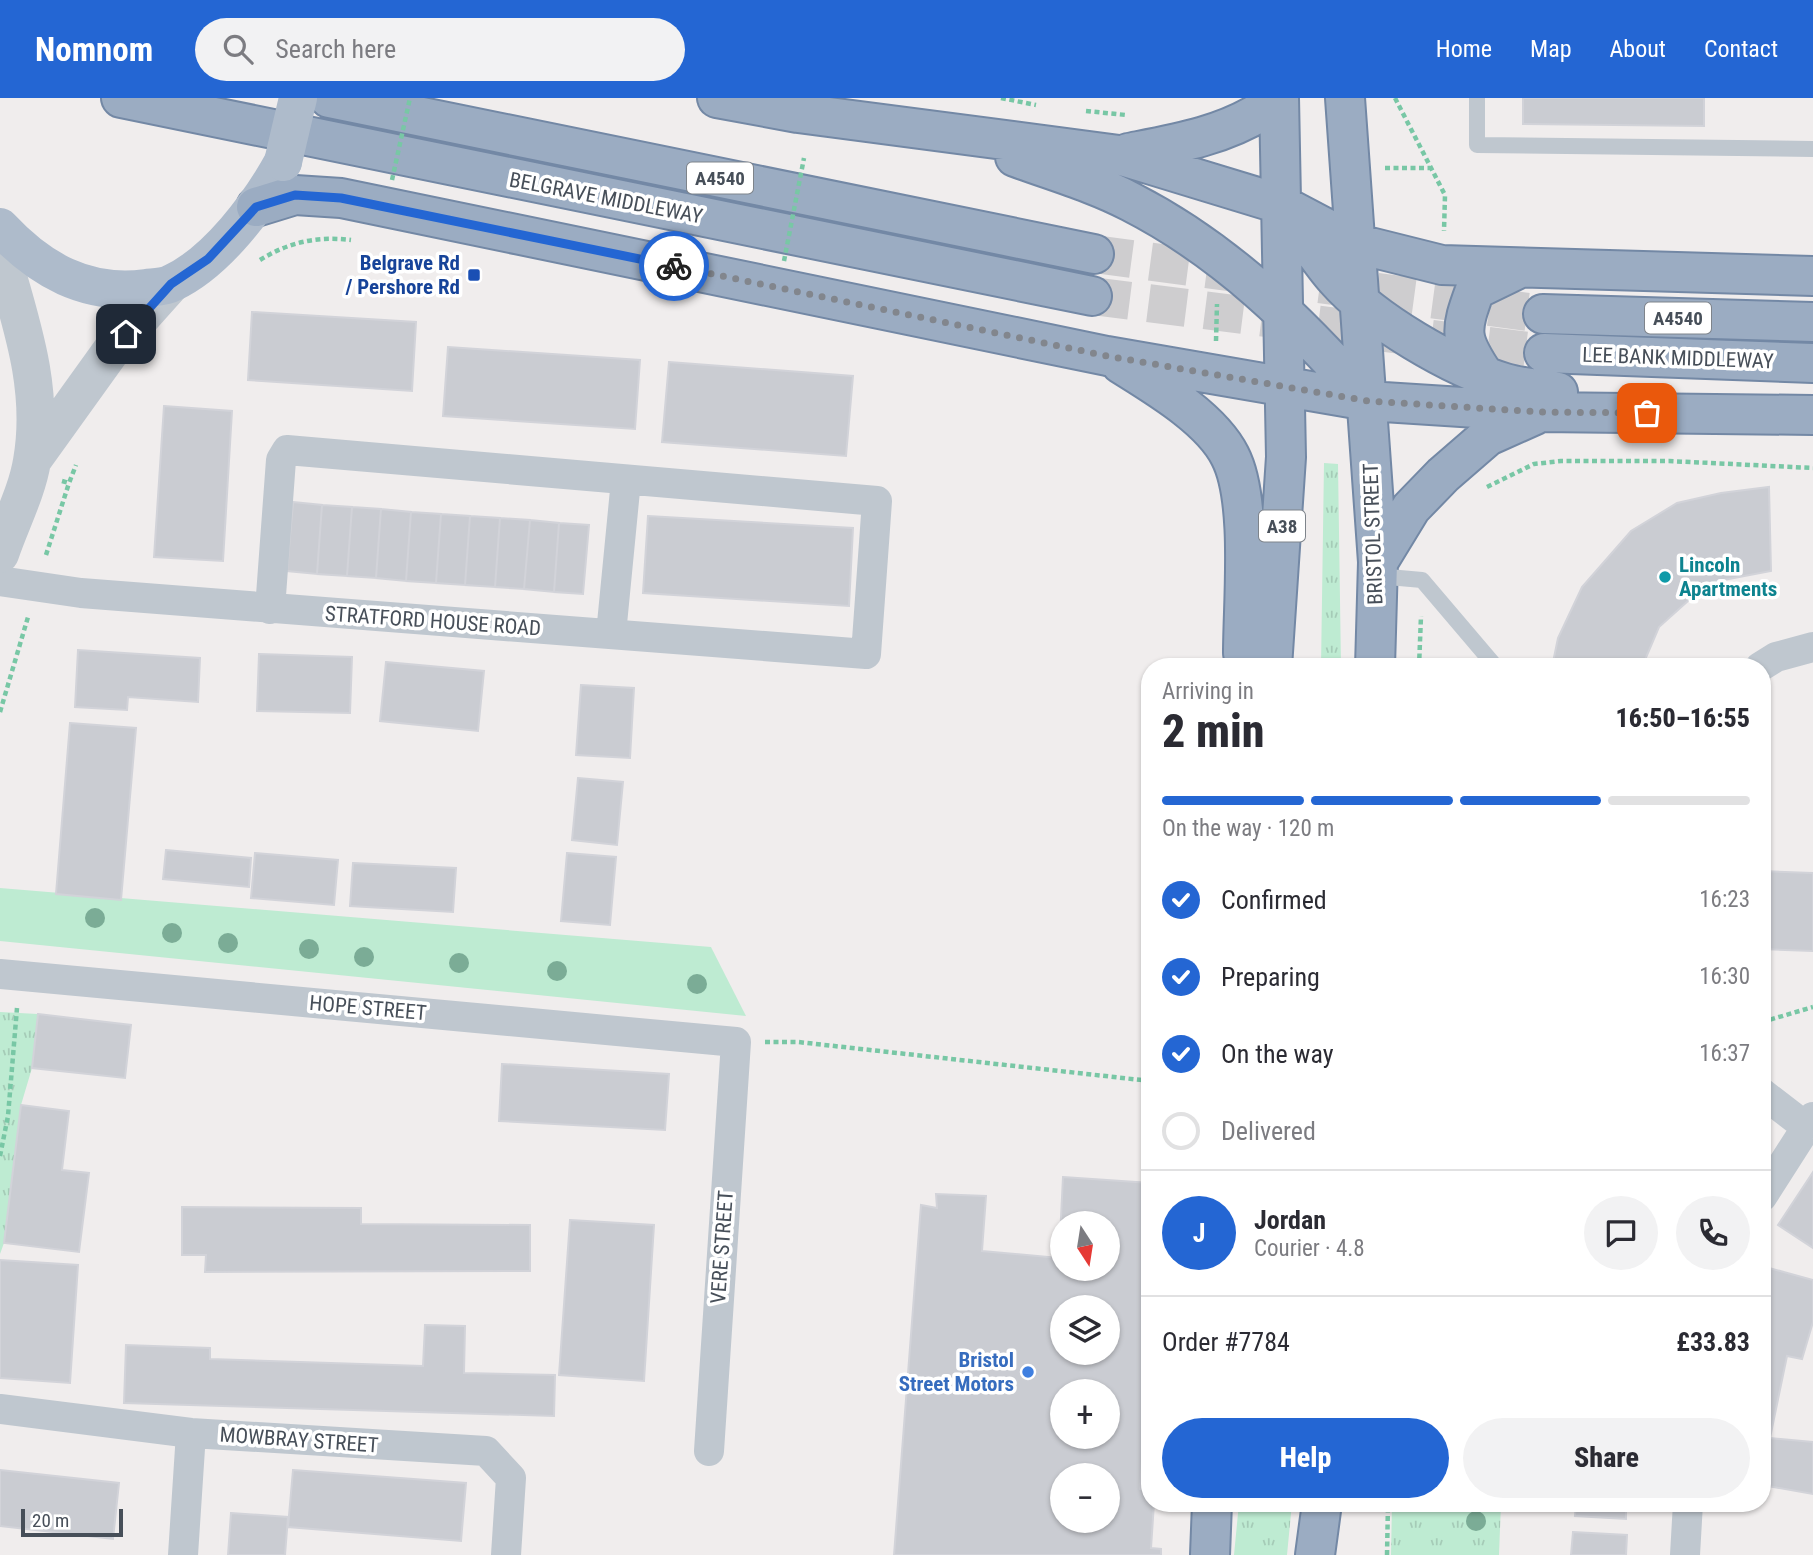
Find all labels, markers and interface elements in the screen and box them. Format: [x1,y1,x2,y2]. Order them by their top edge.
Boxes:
search box [195,18,685,81]
text: Nomnom [35,30,153,69]
icon: search [219,30,257,68]
text: Search here [275,34,396,64]
text: Home [1436,35,1492,63]
text: Map [1530,35,1572,63]
text: About [1610,35,1666,63]
text: Contact [1704,35,1778,63]
road number: A4540 [687,162,753,194]
street label: BELGRAVE MIDDLEWAY [507,167,705,229]
courier [639,231,709,301]
icon: bike [655,247,693,285]
place label: Belgrave Rd / Pershore Rd [344,251,460,299]
marker: Belgrave Rd / Pershore Rd [466,267,482,283]
road number: A4540 [1645,302,1711,333]
pin [96,304,156,364]
icon: home [107,315,145,353]
street label: LEE BANK MIDDLEWAY [1582,343,1774,373]
pin [1617,383,1677,443]
icon: bag [1628,394,1666,432]
street label: BRISTOL STREET [1359,463,1387,605]
road number: A38 [1259,510,1305,542]
place label: Lincoln Apartments [1679,553,1777,601]
marker: Lincoln Apartments [1657,569,1673,585]
street label: STRATFORD HOUSE ROAD [324,601,542,641]
text: Arriving in [1162,678,1254,705]
text: 16:50–16:55 [1616,703,1750,733]
text: 2 min [1162,704,1265,758]
text: On the way · 120 m [1162,815,1334,842]
icon: check [1162,881,1200,919]
text: Confirmed [1221,885,1327,915]
text: 16:23 [1699,886,1750,913]
icon: check [1162,958,1200,996]
text: Preparing [1221,962,1320,992]
text: 16:30 [1699,963,1750,990]
street label: HOPE STREET [308,991,428,1025]
icon: check [1162,1035,1200,1073]
text: On the way [1221,1039,1334,1069]
text: 16:37 [1699,1040,1750,1067]
text: Delivered [1221,1116,1316,1146]
street label: VERE STREET [706,1189,738,1304]
button: chat [1584,1196,1658,1270]
button: phone [1676,1196,1750,1270]
text: Jordan [1254,1205,1326,1235]
north arrow [1050,1211,1120,1281]
map controls [1050,1211,1120,1533]
text: J [1193,1218,1205,1248]
text: Courier · 4.8 [1254,1235,1365,1262]
button: layers [1050,1295,1120,1365]
text: Order #7784 [1162,1327,1290,1357]
text: £33.83 [1676,1327,1750,1357]
place label: Bristol Street Motors [899,1348,1014,1396]
marker: Bristol Street Motors [1020,1364,1036,1380]
button: + [1050,1379,1120,1449]
button: Help [1162,1418,1449,1498]
button: Share [1463,1418,1750,1498]
street label: MOWBRAY STREET [219,1422,379,1458]
button: − [1050,1463,1120,1533]
scale bar [21,1506,122,1538]
text: 20 m [32,1509,69,1532]

